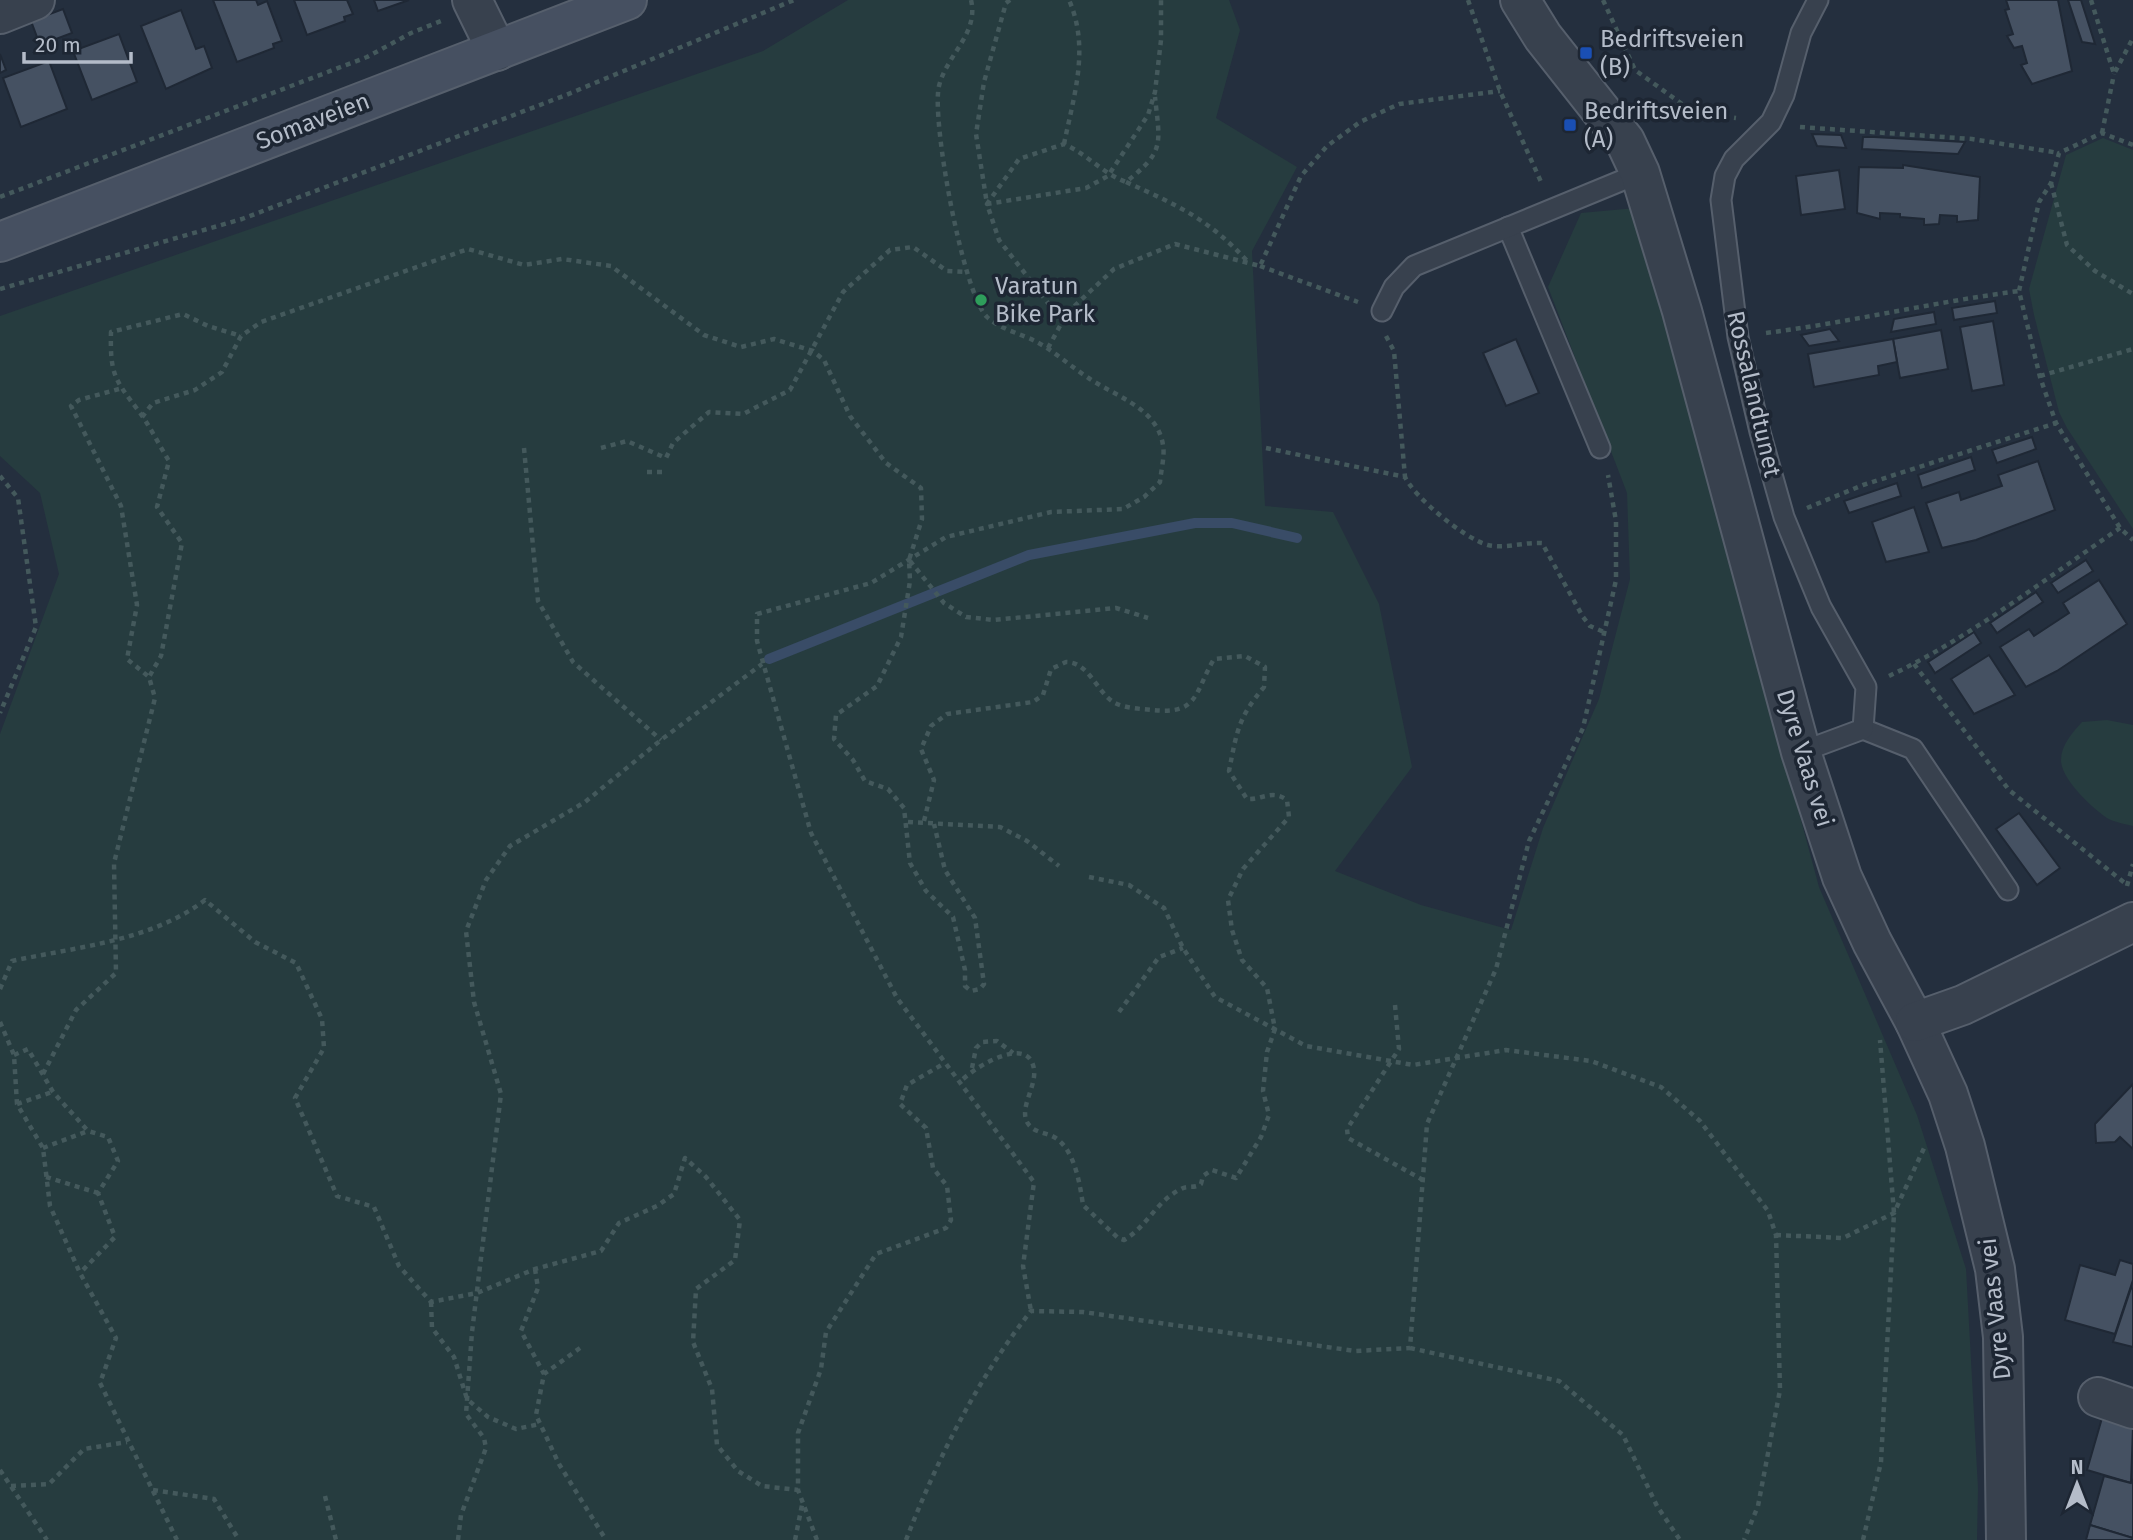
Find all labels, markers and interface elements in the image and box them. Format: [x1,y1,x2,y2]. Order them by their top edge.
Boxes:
scale bar [24,21,131,65]
place label: Bedriftsveien (B) [1600,25,1744,81]
text: 20 m [35,32,81,58]
marker: Bedriftsveien (B) [1578,45,1594,61]
street label: Somaveien [252,87,374,155]
place label: Bedriftsveien (A) [1584,97,1728,153]
marker: Bedriftsveien (A) [1562,117,1578,133]
place label: Varatun Bike Park [995,272,1096,328]
marker: Varatun Bike Park [973,292,989,308]
street label: Rossalandtunet [1721,308,1787,480]
street label: Dyre Vaas vei [1771,686,1839,830]
street label: Dyre Vaas vei [1974,1237,2016,1381]
north arrow [2042,1449,2112,1519]
text: N [2071,1456,2083,1479]

